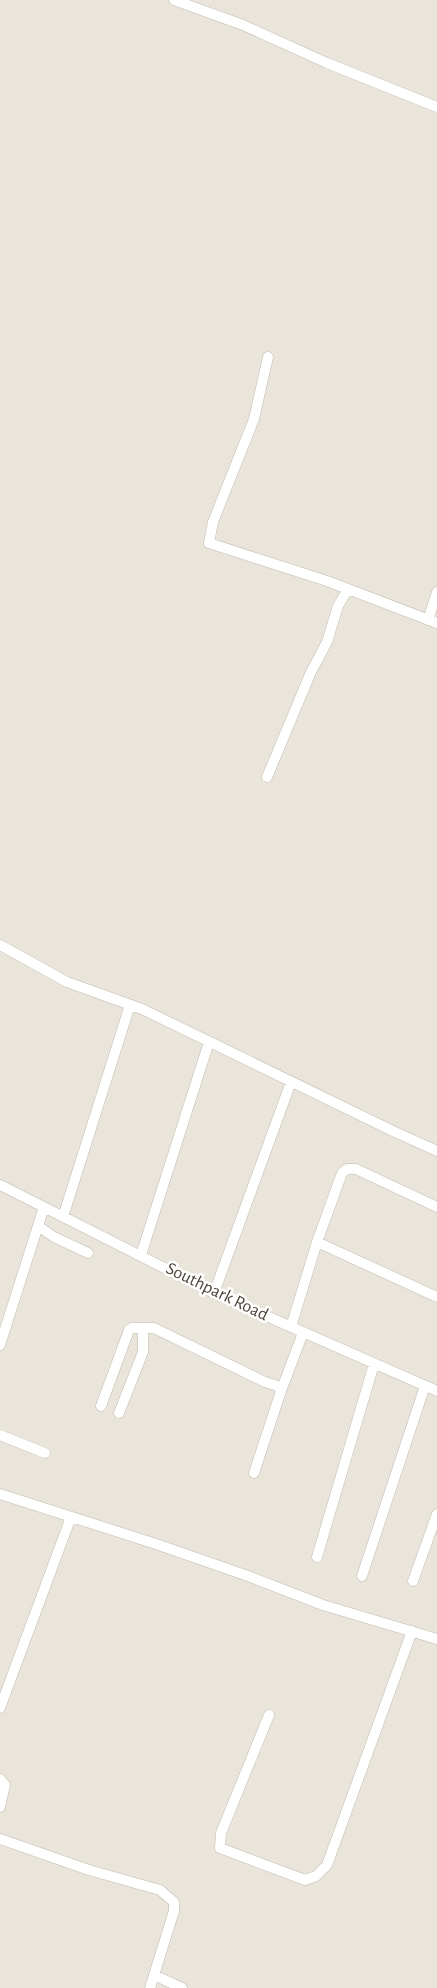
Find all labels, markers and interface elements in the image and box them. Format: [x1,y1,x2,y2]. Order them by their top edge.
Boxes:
street label: Southpark Road [163,1259,271,1325]

